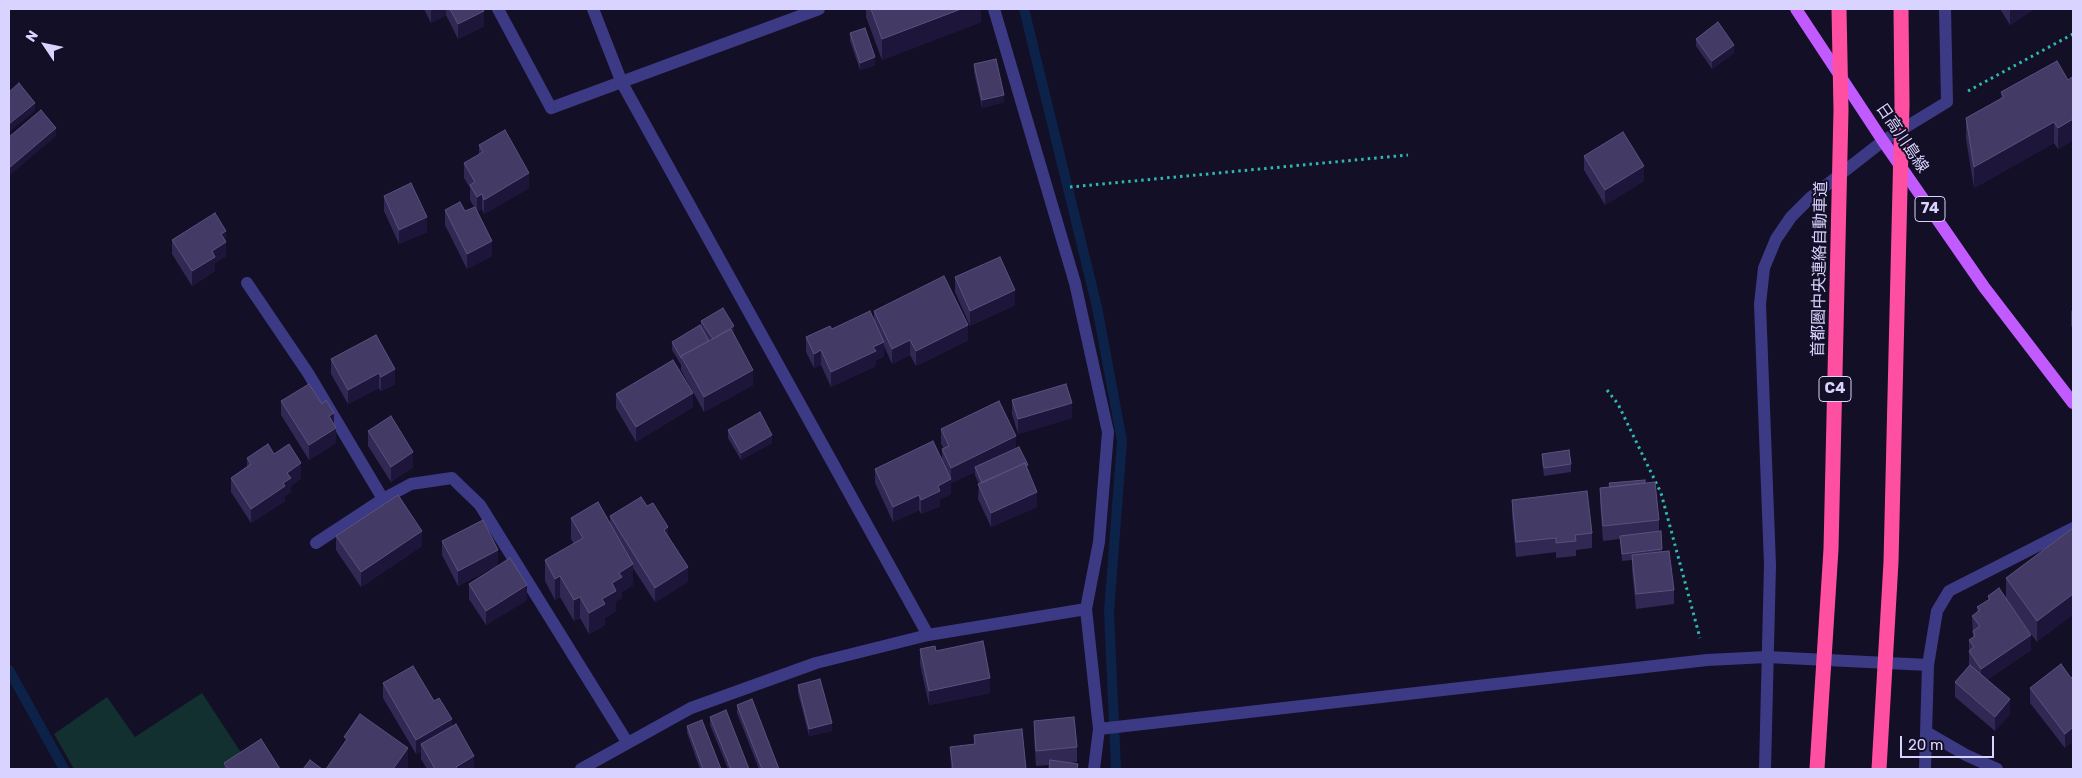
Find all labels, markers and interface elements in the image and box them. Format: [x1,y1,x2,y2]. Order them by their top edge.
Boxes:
north arrow [20,20,70,70]
text: N [22,27,42,45]
street label: 日高川島線 [1872,99,1932,177]
street label: 首都圏中央連絡自動車道 [1809,181,1831,357]
road number: 74 [1915,196,1945,222]
road number: C4 [1819,376,1851,402]
scale bar [1902,726,1996,758]
text: 20 m [1908,736,1943,754]

